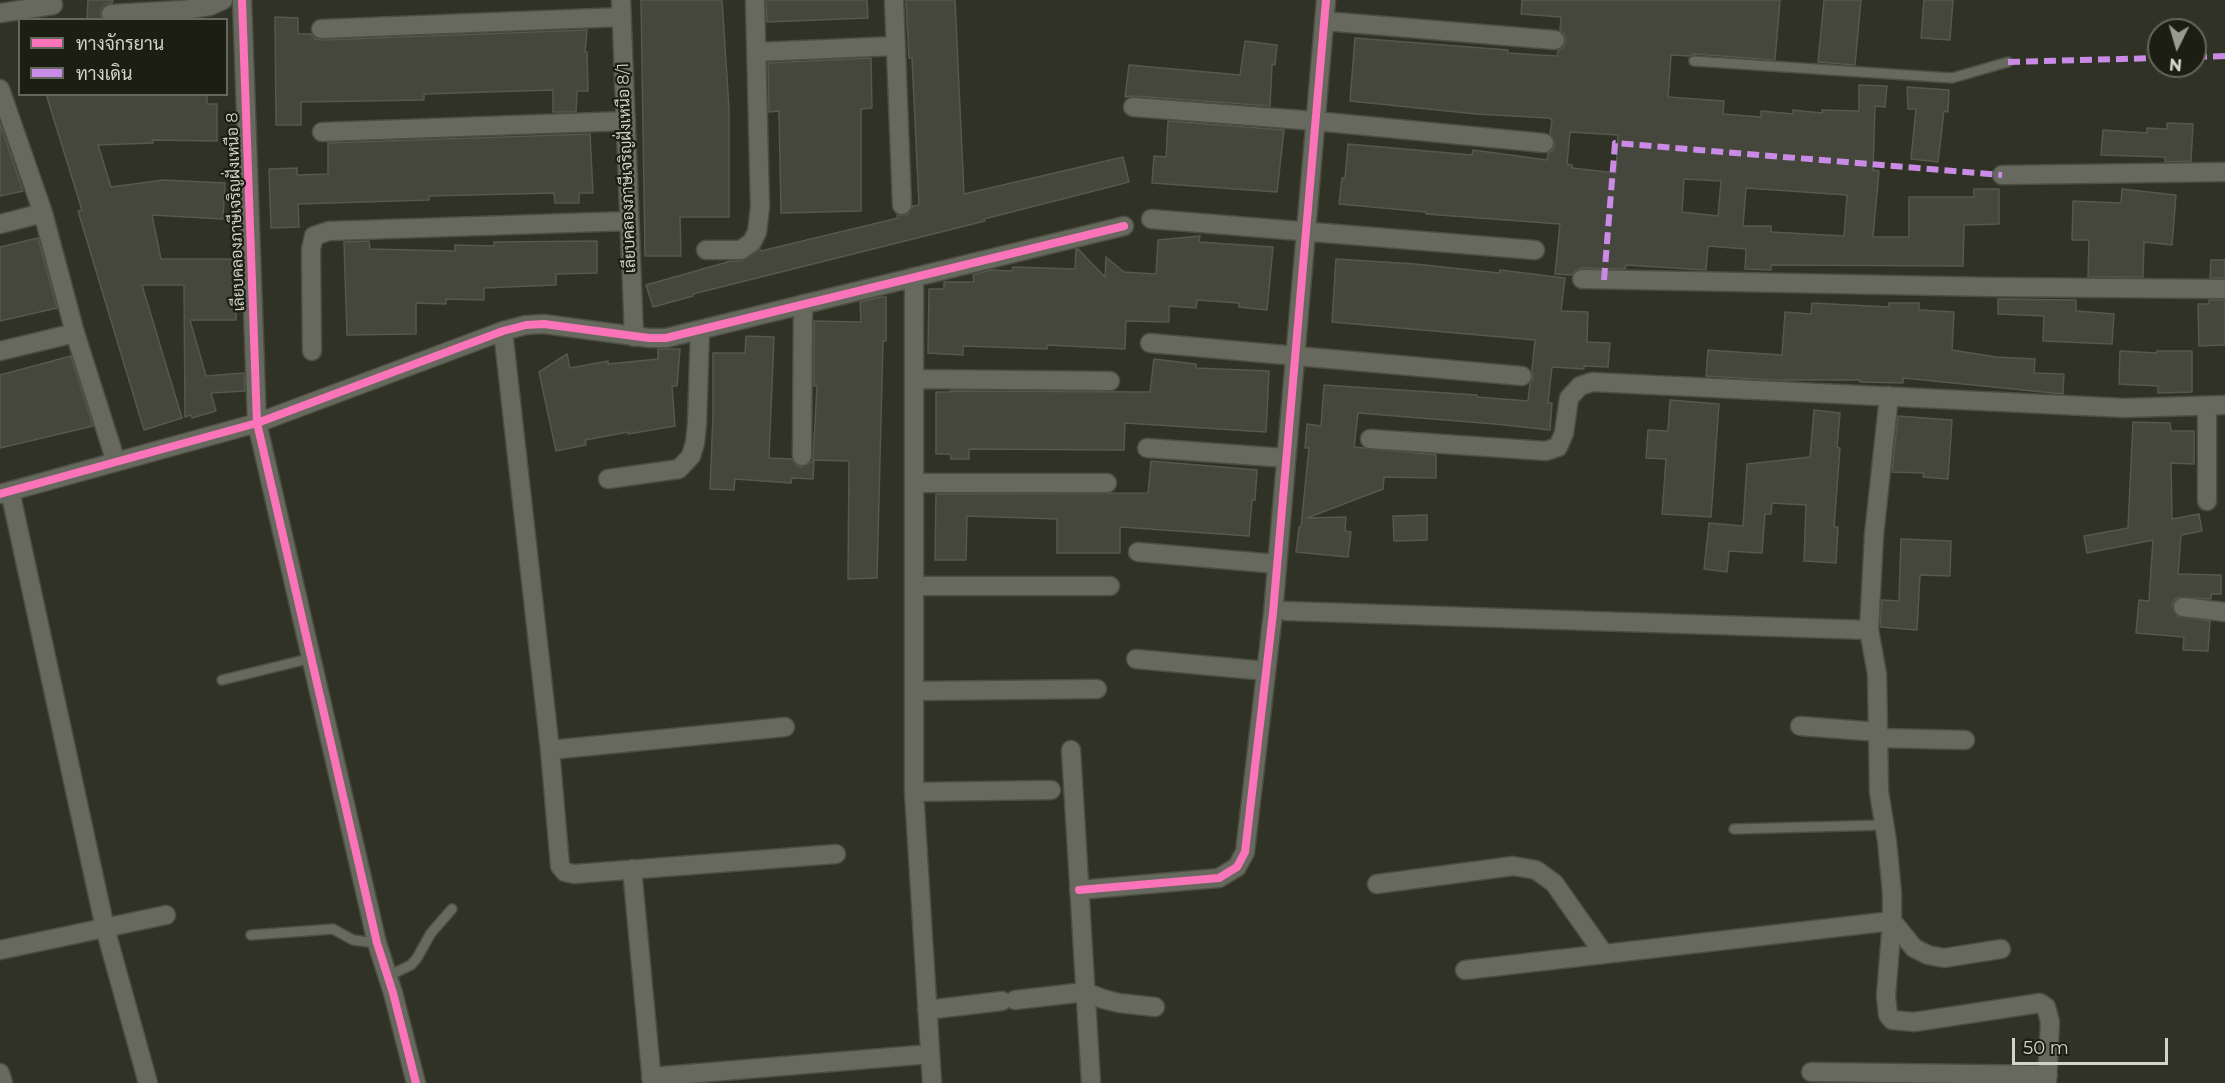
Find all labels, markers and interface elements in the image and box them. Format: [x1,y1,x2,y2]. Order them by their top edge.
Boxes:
legend [18,18,228,96]
north arrow [2147,18,2207,78]
text: ทางจักรยาน [76,33,164,55]
text: N [2168,54,2183,74]
street label: เลียบคลองภาษีเจริญฝั่งเหนือ 8/1 [614,62,640,274]
text: ทางเดิน [76,63,132,85]
street label: เลียบคลองภาษีเจริญฝั่งเหนือ 8 [223,112,249,312]
scale bar [2015,1026,2171,1064]
text: 50 m [2023,1037,2069,1059]

